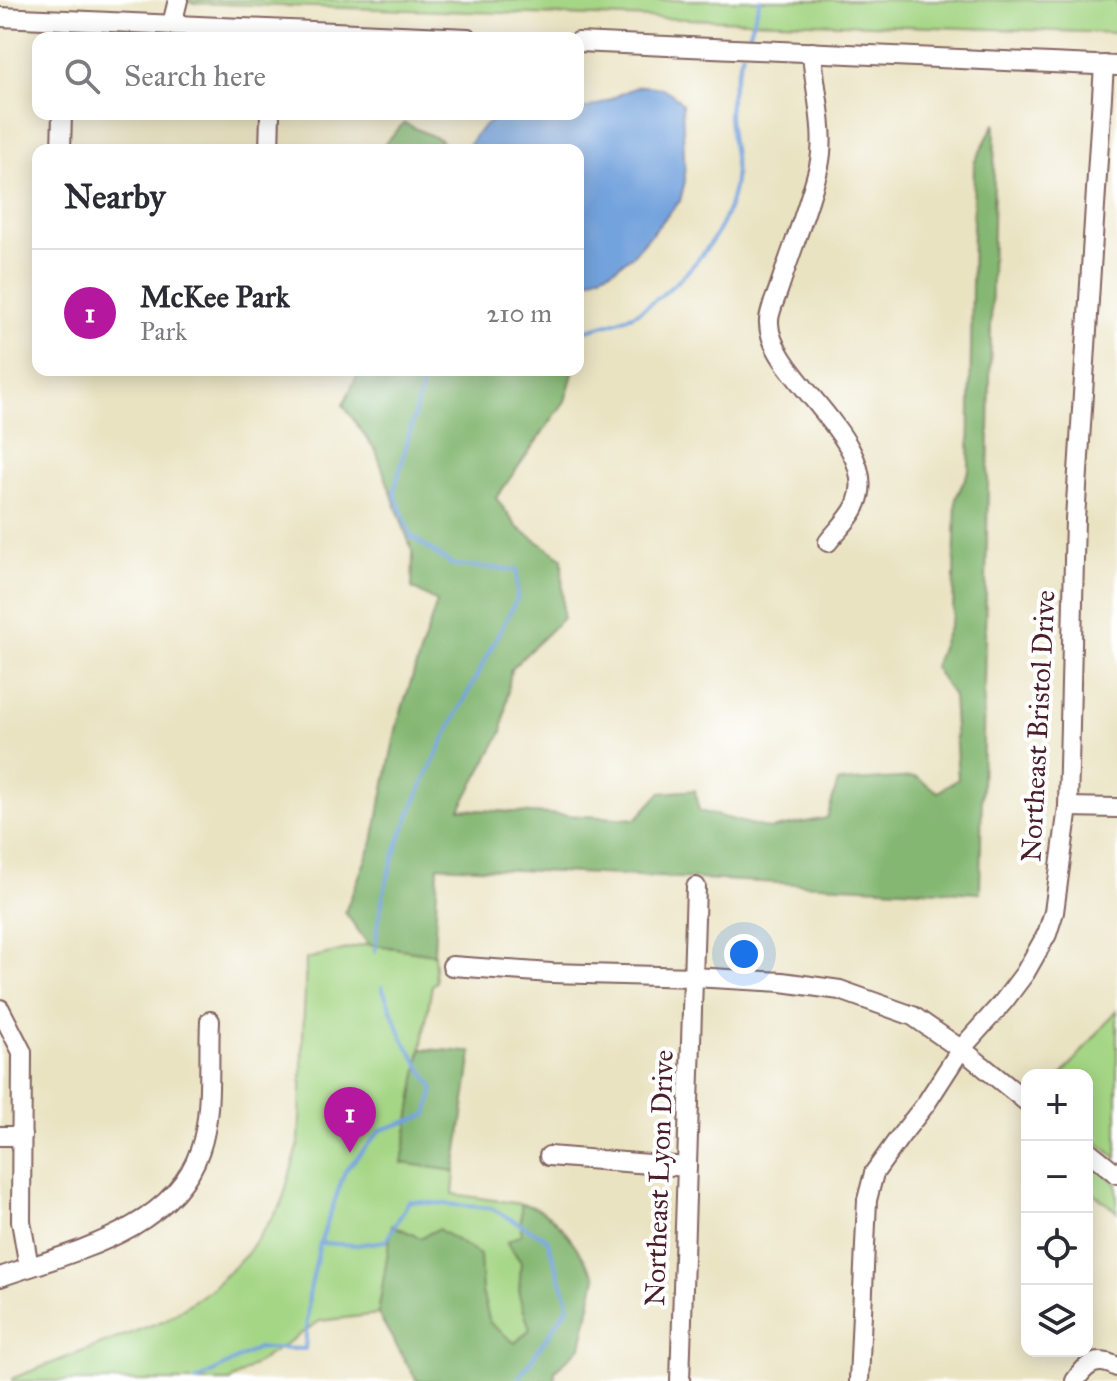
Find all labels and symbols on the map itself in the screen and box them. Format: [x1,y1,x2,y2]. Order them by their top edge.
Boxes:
street label: Northeast Bristol Drive [1013,589,1063,863]
your location [724,934,764,974]
street label: Northeast Lyon Drive [637,1049,681,1307]
pin: 1 [324,1087,376,1153]

